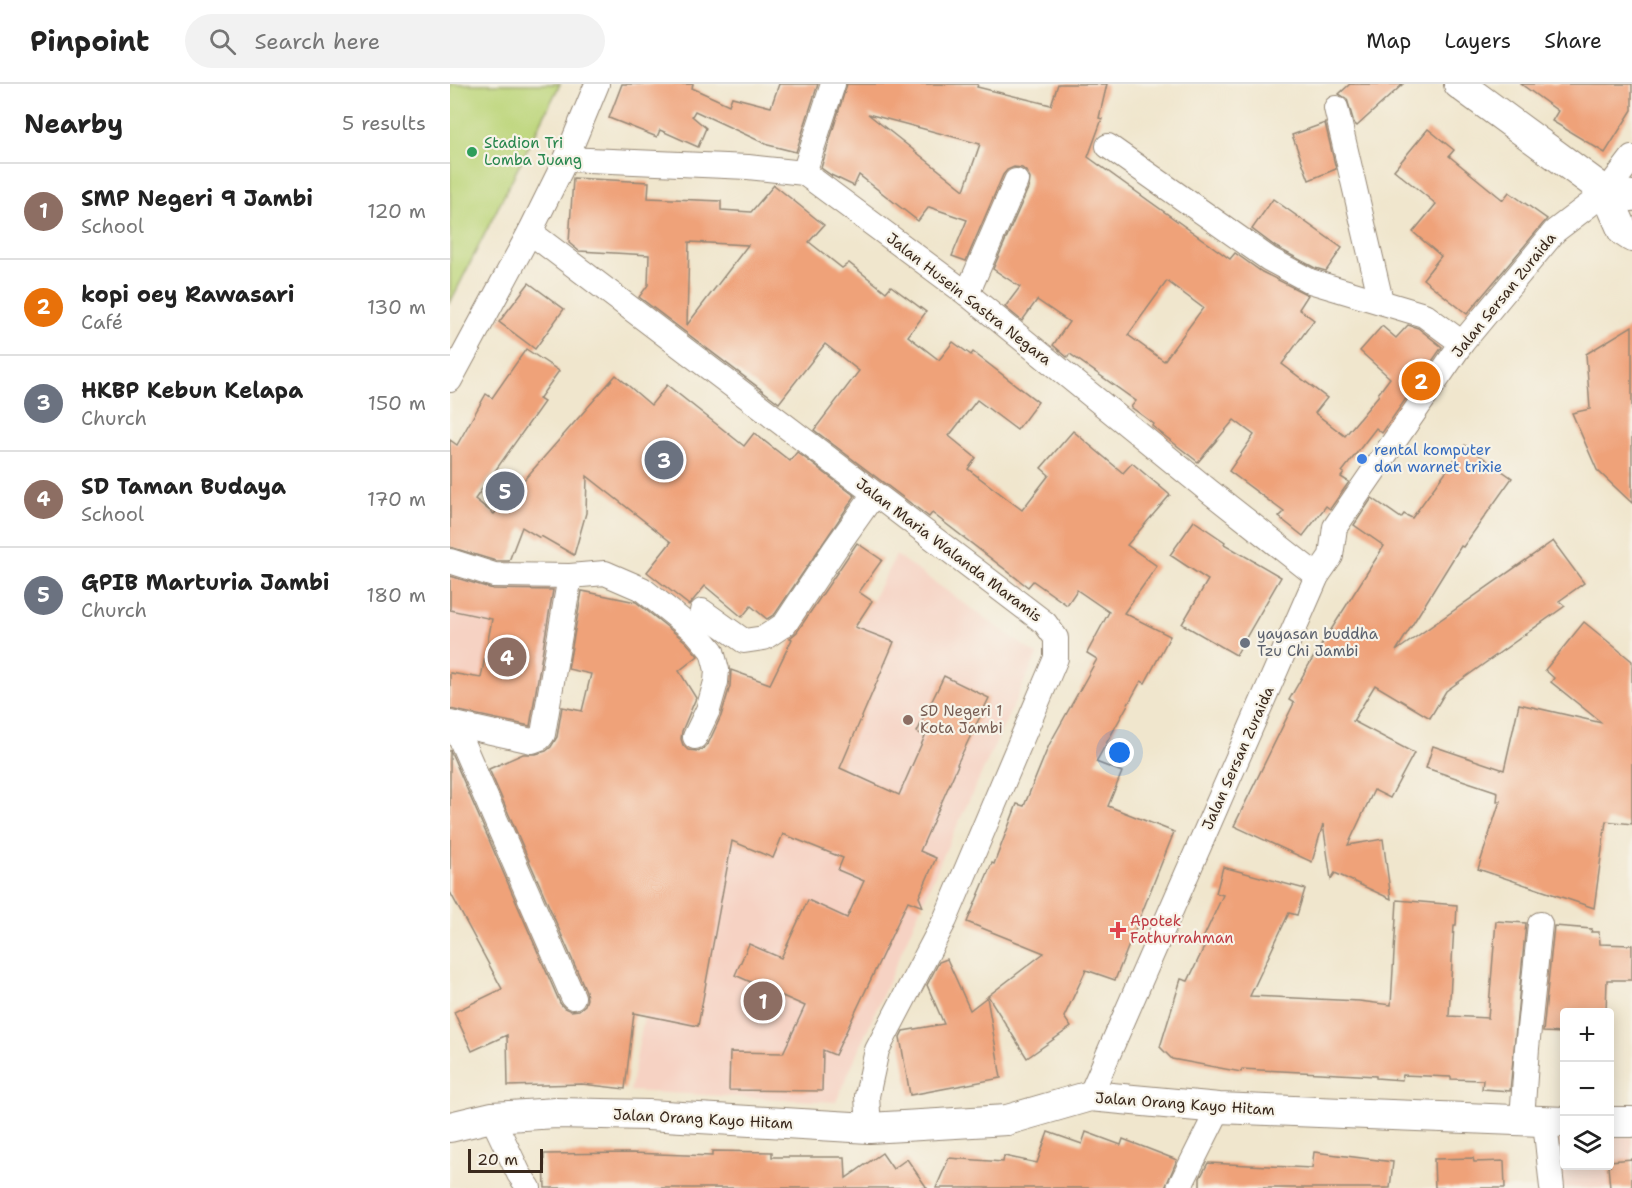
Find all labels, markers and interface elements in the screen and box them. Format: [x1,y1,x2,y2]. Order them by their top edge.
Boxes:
search box [185,14,605,68]
text: Pinpoint [30,22,149,60]
icon: search [206,25,239,58]
text: Search here [254,27,380,56]
text: Map [1366,27,1411,55]
text: Layers [1444,27,1511,55]
text: Share [1544,27,1602,55]
text: Nearby [24,106,123,141]
text: 5 results [342,110,426,136]
place label: Stadion Tri Lomba Juang [484,133,582,170]
marker: Stadion Tri Lomba Juang [465,145,479,159]
text: SMP Negeri 9 Jambi [81,184,313,213]
text: 1 [39,198,48,224]
text: 120 m [367,198,426,224]
text: School [81,213,144,239]
street label: Jalan Husein Sastra Negara [882,228,1056,370]
street label: Jalan Sersan Zuraida [1447,228,1561,362]
text: kopi oey Rawasari [81,280,295,309]
text: 2 [37,294,51,320]
text: 130 m [367,294,426,320]
text: Café [81,309,123,335]
pin: 2 [1402,358,1440,404]
text: HKBP Kebun Kelapa [81,376,303,405]
text: 3 [37,390,51,416]
text: 150 m [368,390,426,416]
text: Church [81,405,147,431]
pin: 3 [644,438,684,482]
place label: rental komputer dan warnet trixie [1374,440,1502,477]
marker: rental komputer dan warnet trixie [1355,452,1369,466]
pin: 5 [486,468,524,514]
text: SD Taman Budaya [81,472,286,501]
street label: Jalan Maria Walanda Maramis [852,473,1046,627]
text: 4 [37,486,51,512]
text: 170 m [367,486,426,512]
text: School [81,501,144,527]
text: GPIB Marturia Jambi [81,568,330,597]
text: 5 [37,582,50,608]
text: 180 m [366,582,426,608]
text: Church [81,597,147,623]
place label: yayasan buddha Tzu Chi Jambi [1257,624,1379,661]
pin: 4 [488,634,526,680]
marker: yayasan buddha Tzu Chi Jambi [1238,636,1252,650]
street label: Jalan Sersan Zuraida [1197,682,1279,833]
place label: SD Negeri 1 Kota Jambi [920,701,1003,738]
marker: SD Negeri 1 Kota Jambi [901,713,915,727]
your location [1105,738,1134,767]
place label: Apotek Fathurrahman [1130,911,1233,948]
marker: Apotek Fathurrahman [1111,923,1125,937]
pin: 1 [744,978,782,1024]
map controls [1560,1008,1614,1170]
button: + [1560,1008,1614,1062]
button: − [1560,1062,1614,1116]
street label: Jalan Orang Kayo Hitam [1094,1088,1276,1120]
street label: Jalan Orang Kayo Hitam [613,1104,794,1134]
button: layers [1560,1116,1614,1170]
scale bar [468,1146,543,1174]
text: 20 m [477,1149,518,1170]

